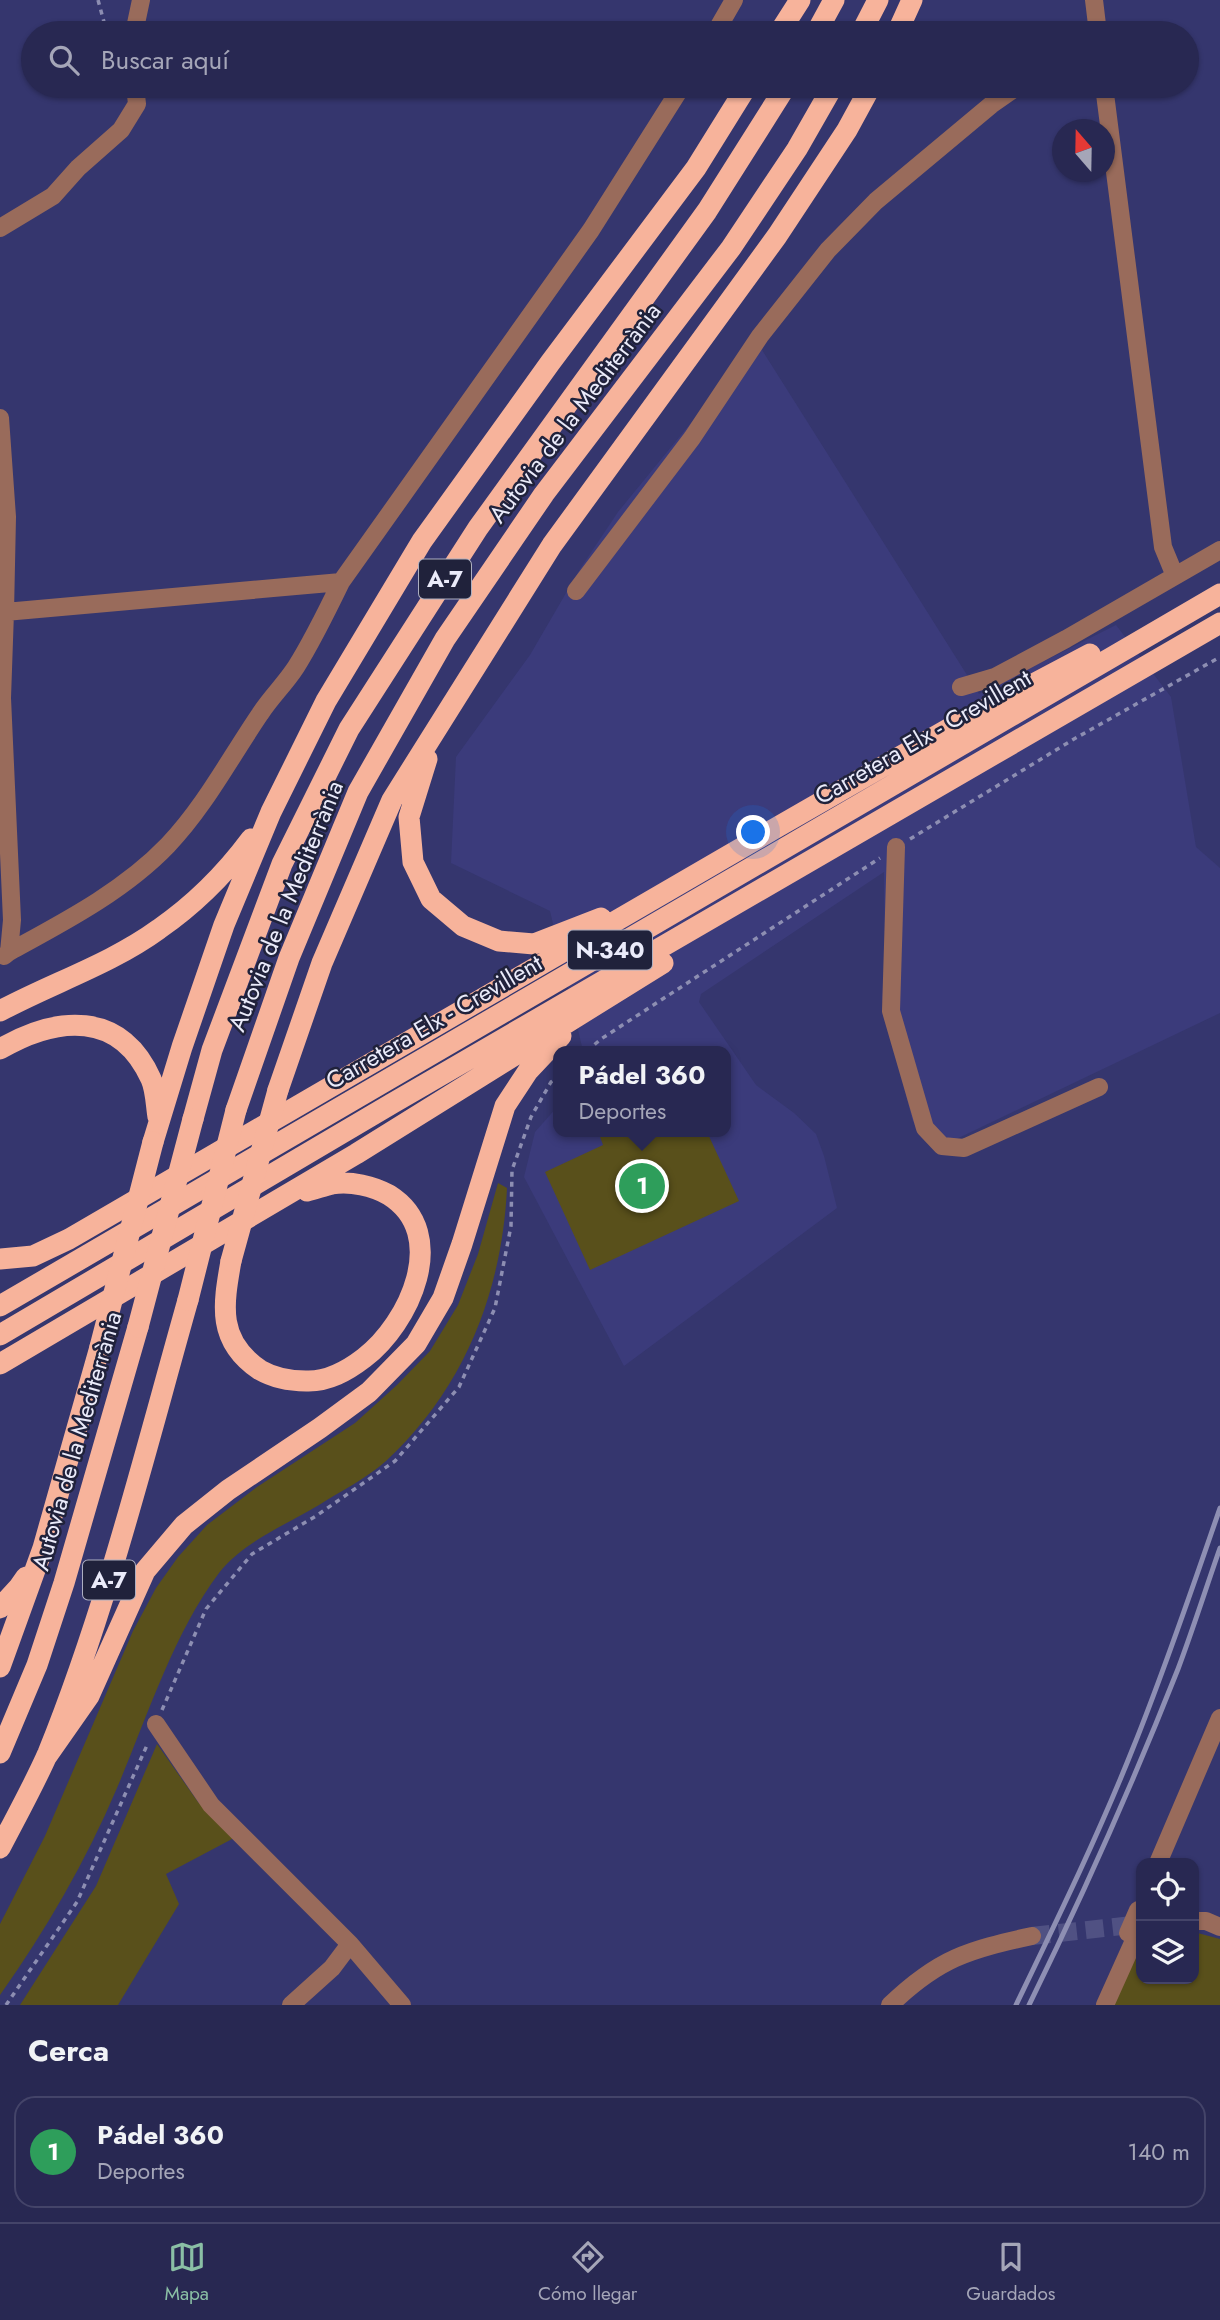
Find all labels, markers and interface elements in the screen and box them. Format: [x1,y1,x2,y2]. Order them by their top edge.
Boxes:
search box [21,21,1199,98]
icon: search [45,41,83,79]
text: Buscar aquí [101,41,229,79]
north arrow [1052,119,1115,182]
street label: Autovia de la Mediterrània [480,295,669,530]
road number: A-7 [419,559,471,598]
street label: Carretera Elx - Crevillent [808,660,1038,813]
street label: Autovia de la Mediterrània [219,775,352,1037]
your location [736,815,770,849]
road number: N-340 [568,931,652,970]
street label: Carretera Elx - Crevillent [319,945,549,1098]
popup [553,1046,731,1137]
text: Pádel 360 [579,1056,705,1094]
text: Deportes [579,1094,666,1128]
pin: 1 [619,1160,665,1212]
street label: Autovia de la Mediterrània [23,1307,130,1574]
road number: A-7 [83,1560,135,1600]
map controls [1136,1858,1199,1984]
button: locate [1136,1858,1199,1921]
button: layers [1136,1921,1199,1984]
text: Cerca [28,2029,109,2072]
text: Pádel 360 [97,2116,224,2154]
text: 1 [47,2135,59,2169]
text: 140 m [1128,2135,1190,2169]
text: Deportes [97,2154,185,2188]
tab: Mapa [165,2238,209,2307]
tab: Cómo llegar [538,2238,637,2307]
tab: Guardados [966,2238,1055,2307]

